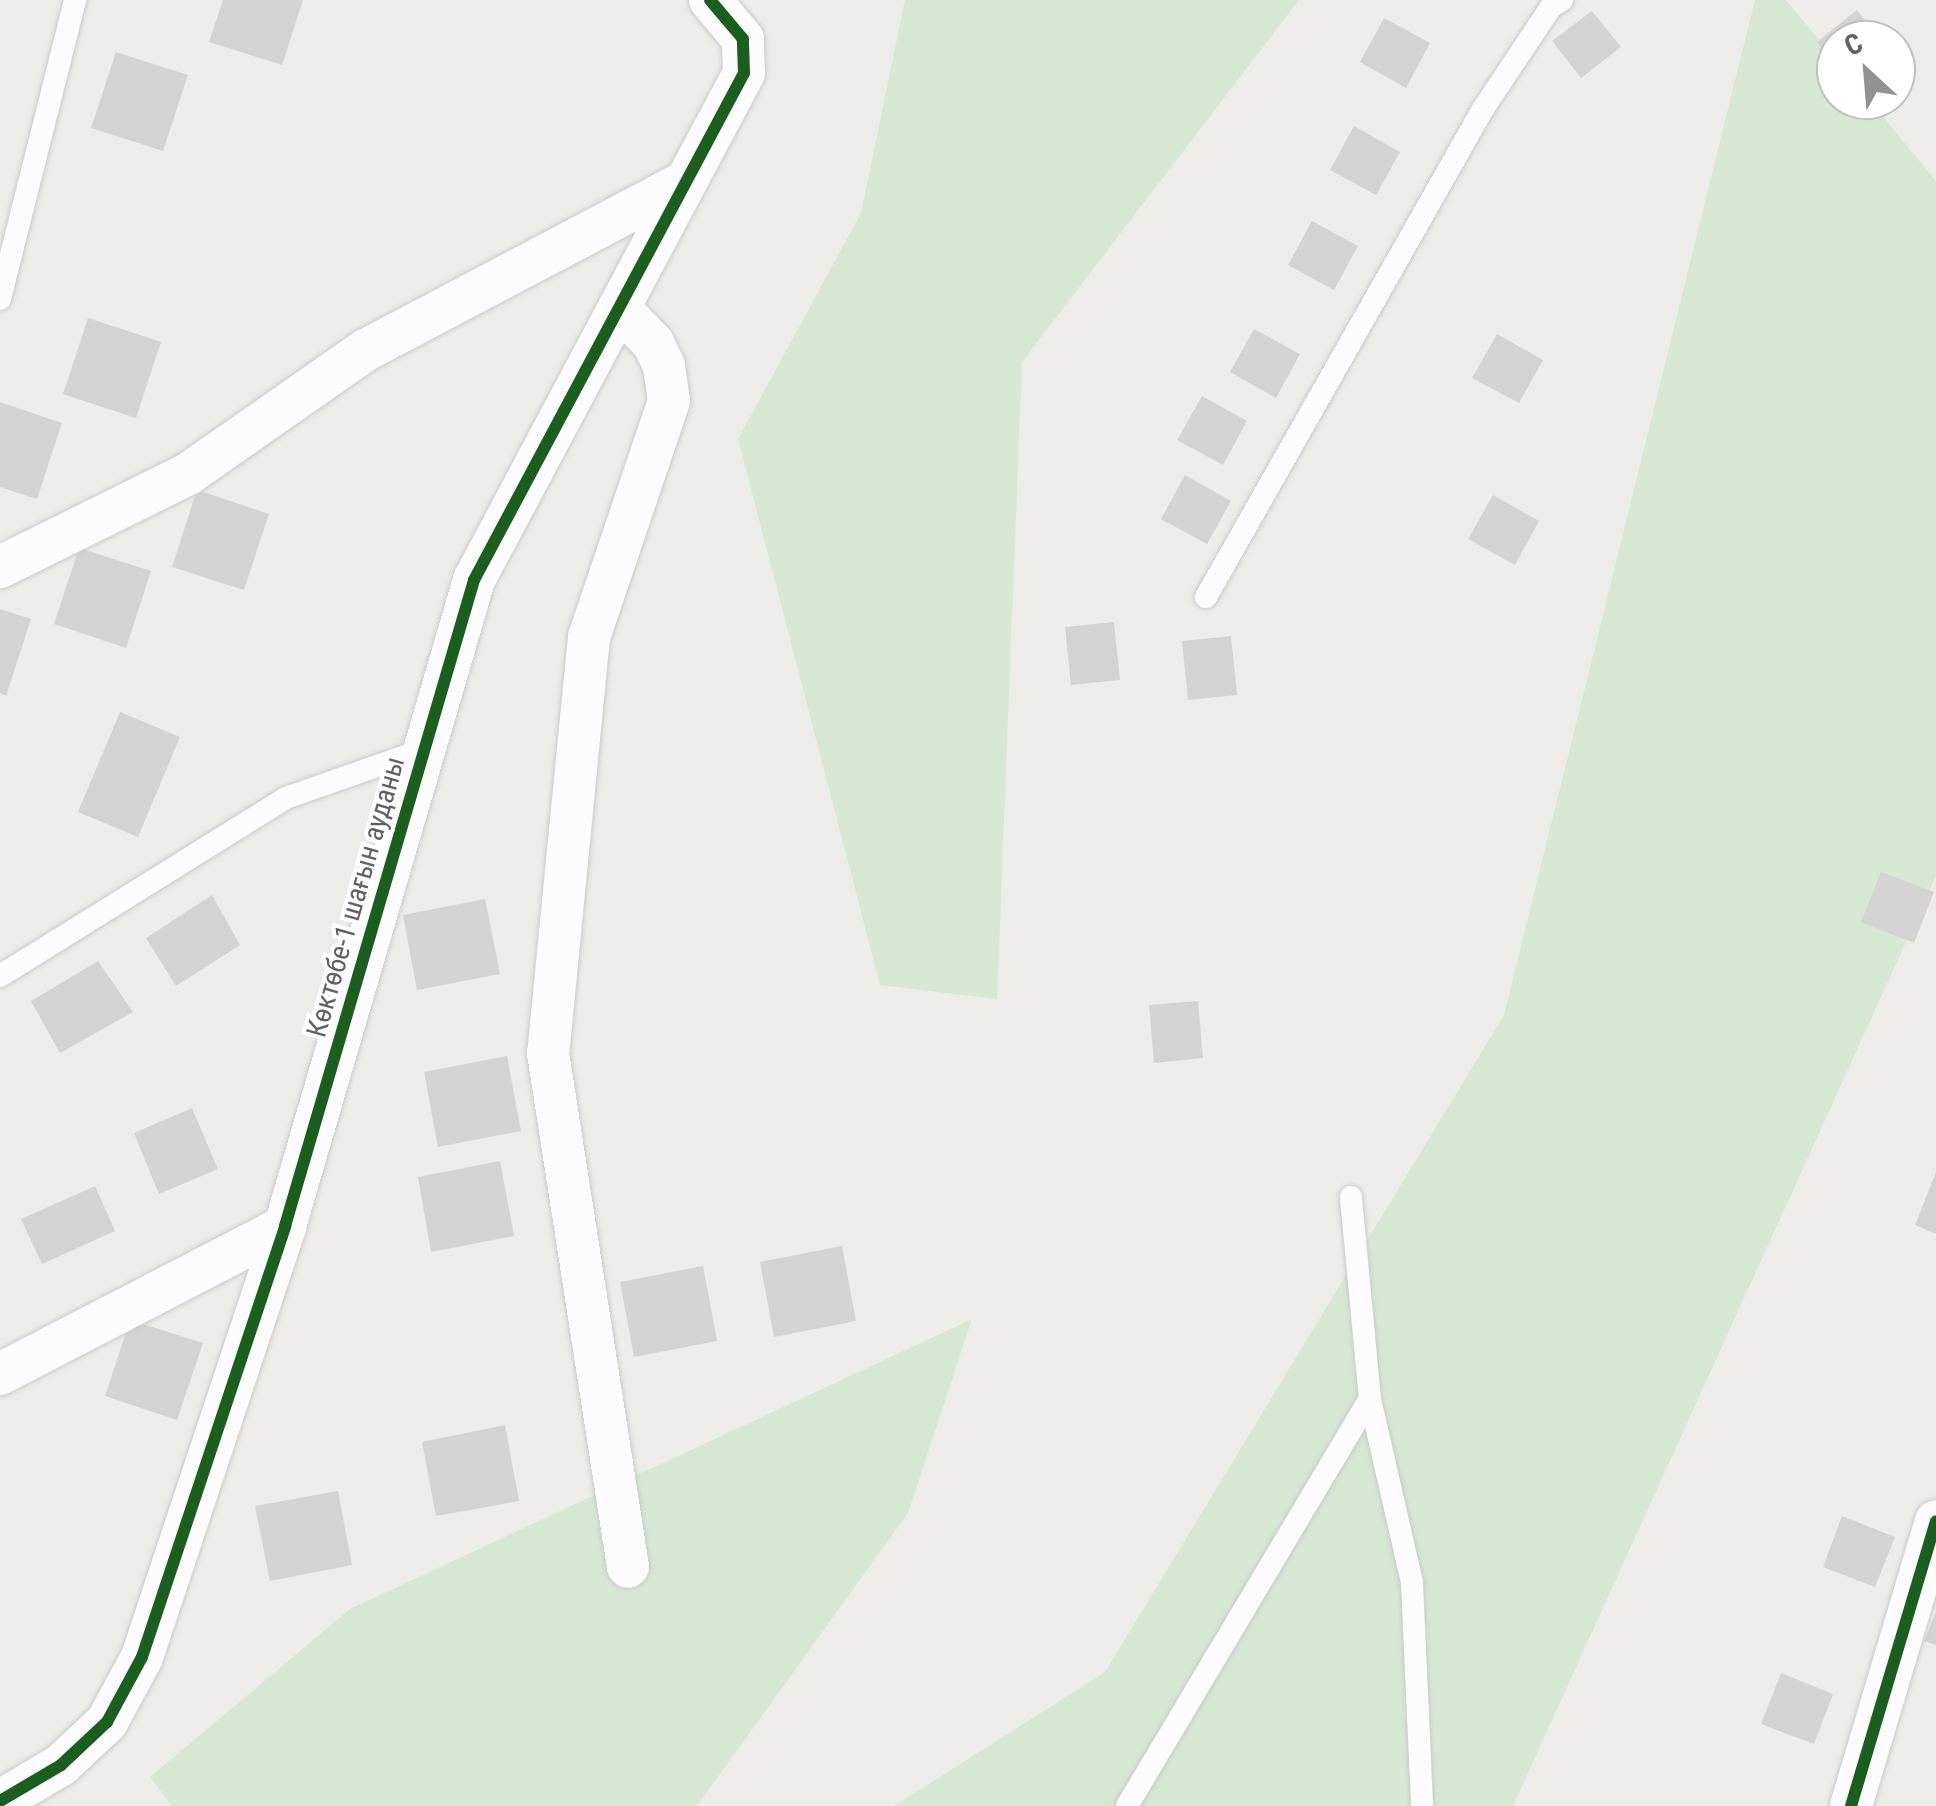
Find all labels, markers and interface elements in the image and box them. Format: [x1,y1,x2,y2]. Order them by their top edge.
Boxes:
north arrow [1816,20,1916,120]
text: С [1839,26,1868,63]
street label: Көктөбе-1 шағын ауданы [300,753,412,1041]

